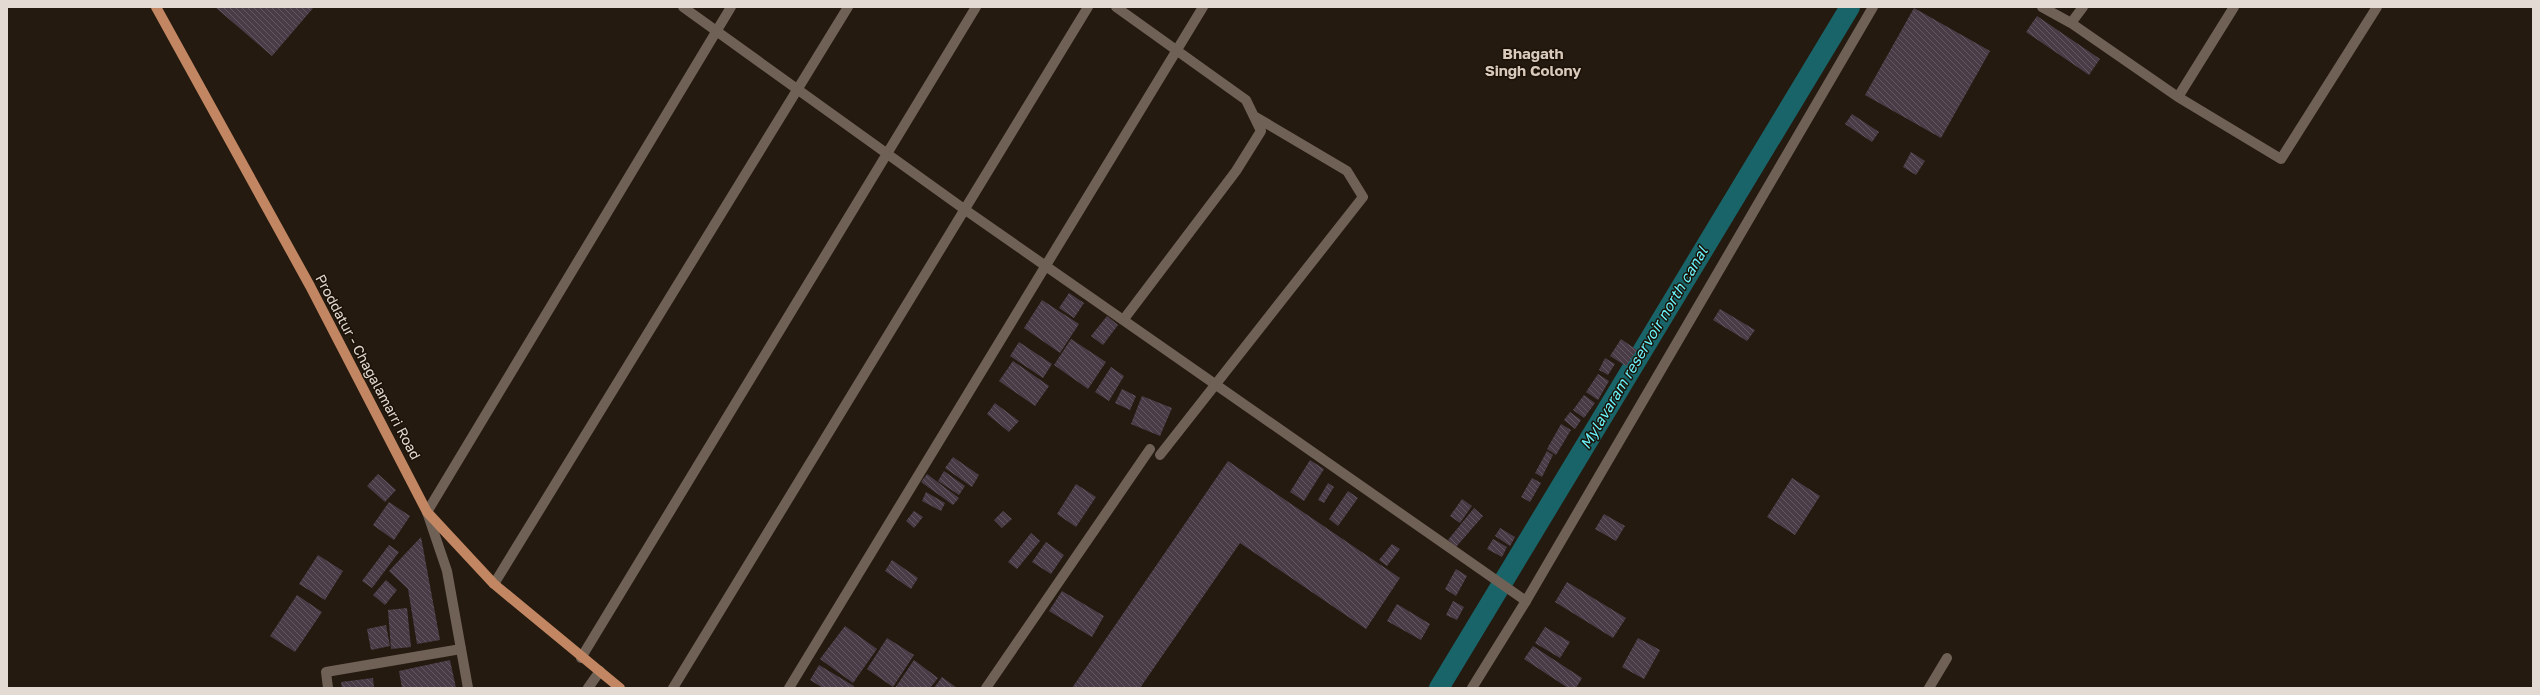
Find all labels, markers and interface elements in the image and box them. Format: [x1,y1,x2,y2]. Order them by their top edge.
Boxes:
district label: Bhagath Singh Colony [1485,44,1581,79]
water label: Mylavaram reservoir north canal [1576,242,1712,452]
street label: Proddatur - Chagalamarri Road [312,271,425,462]

